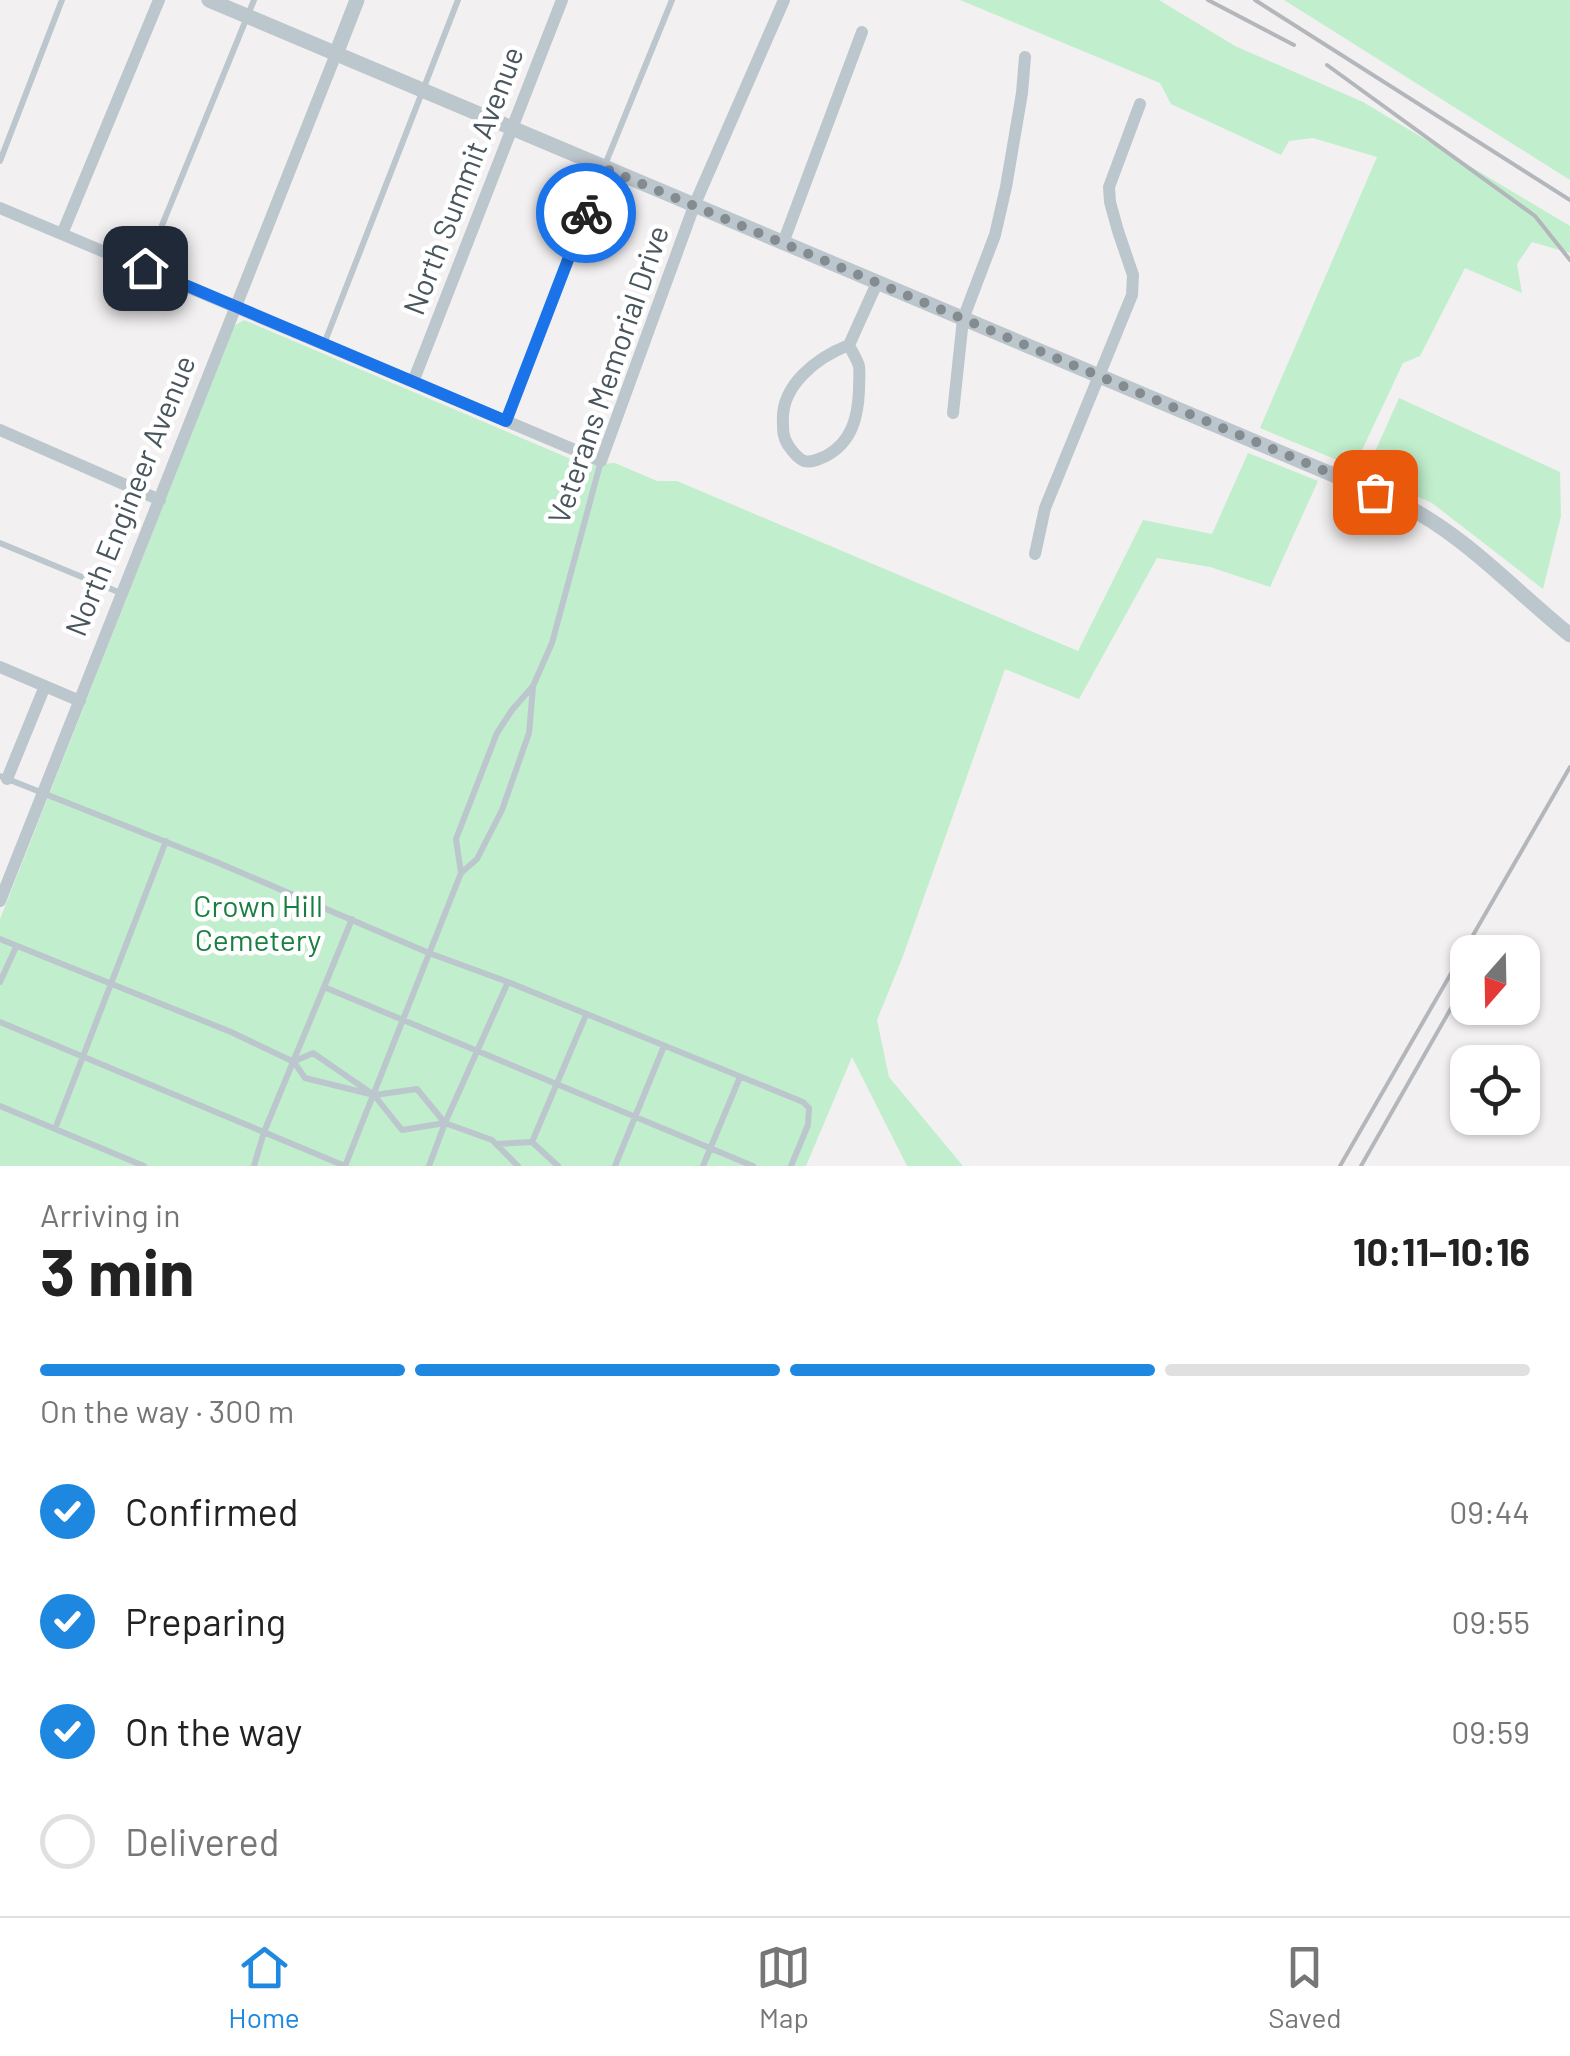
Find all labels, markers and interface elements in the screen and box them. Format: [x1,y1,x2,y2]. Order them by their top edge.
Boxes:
street label: North Summit Avenue [394,41,530,319]
courier [536,163,636,263]
icon: bike [559,186,614,241]
street label: Veterans Memorial Drive [539,220,675,528]
pin [103,226,188,311]
icon: home [118,241,173,296]
street label: North Engineer Avenue [56,350,202,641]
pin [1333,450,1418,535]
icon: bag [1348,465,1403,520]
park label: Crown Hill Cemetery [193,887,323,957]
north arrow [1450,935,1540,1025]
map controls [1450,935,1540,1135]
button: locate [1450,1045,1540,1135]
text: Arriving in [40,1195,180,1233]
text: 10:11–10:16 [1353,1228,1530,1274]
text: 3 min [40,1231,195,1309]
text: On the way · 300 m [40,1391,294,1429]
icon: check [40,1484,95,1539]
text: Confirmed [125,1488,298,1534]
text: 09:44 [1449,1492,1530,1530]
icon: check [40,1594,95,1649]
text: Preparing [125,1598,286,1644]
text: 09:55 [1452,1602,1530,1640]
icon: check [40,1704,95,1759]
text: On the way [125,1708,302,1754]
text: 09:59 [1451,1712,1530,1750]
text: Delivered [125,1818,279,1864]
tab: Home [228,1940,300,2034]
tab: Map [756,1940,811,2034]
tab: Saved [1268,1940,1342,2034]

